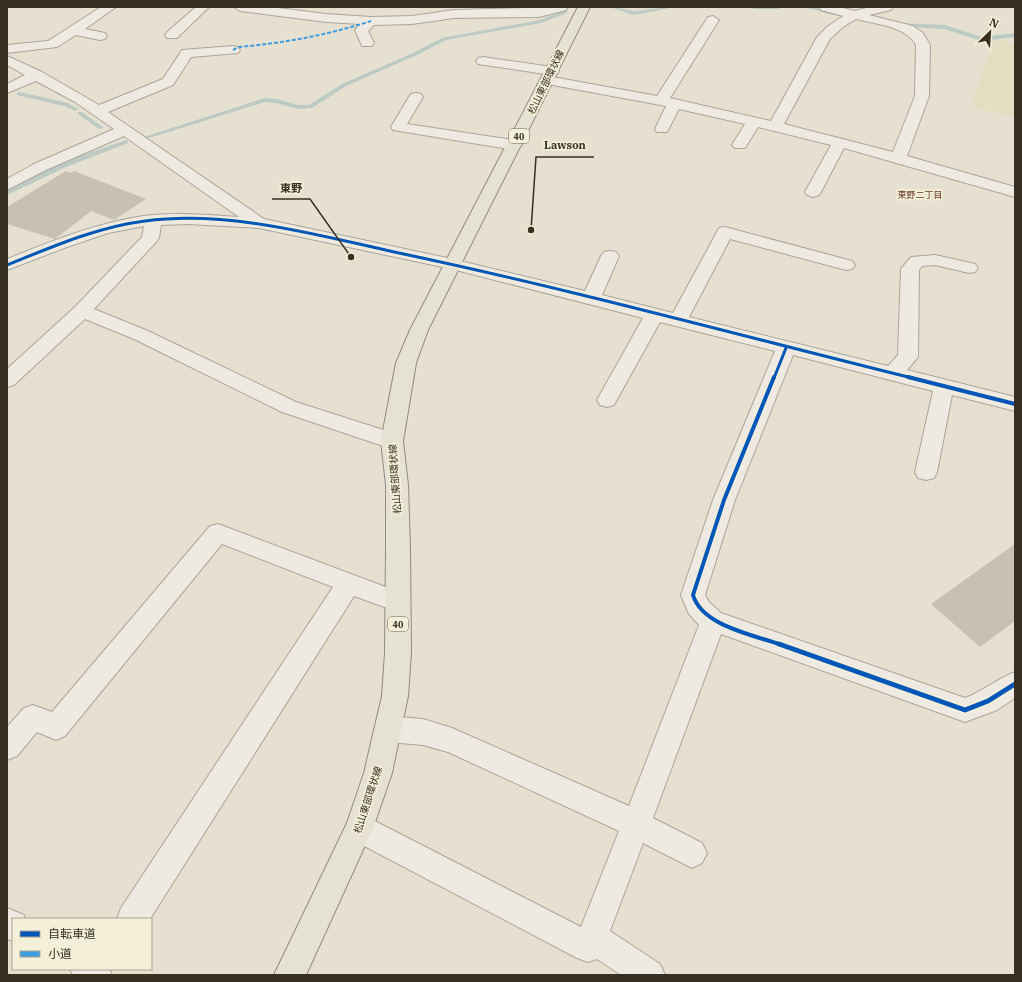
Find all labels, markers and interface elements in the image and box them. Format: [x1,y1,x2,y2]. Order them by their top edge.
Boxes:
north arrow [970,12,1010,52]
text: N [987,15,1001,31]
street label: 松山東部環状線 [525,48,567,116]
road number: 40 [509,129,529,143]
callout: Lawson [536,134,594,157]
text: Lawson [544,138,586,152]
callout: 東野 [272,176,310,199]
text: 東野 [280,181,303,195]
district label: 東野二丁目 [897,189,943,200]
street label: 松山東部環状線 [386,444,404,514]
road number: 40 [388,617,408,631]
street label: 松山東部環状線 [351,765,385,835]
legend [12,918,152,970]
text: 自転車道 [48,926,96,941]
text: 小道 [48,946,72,961]

